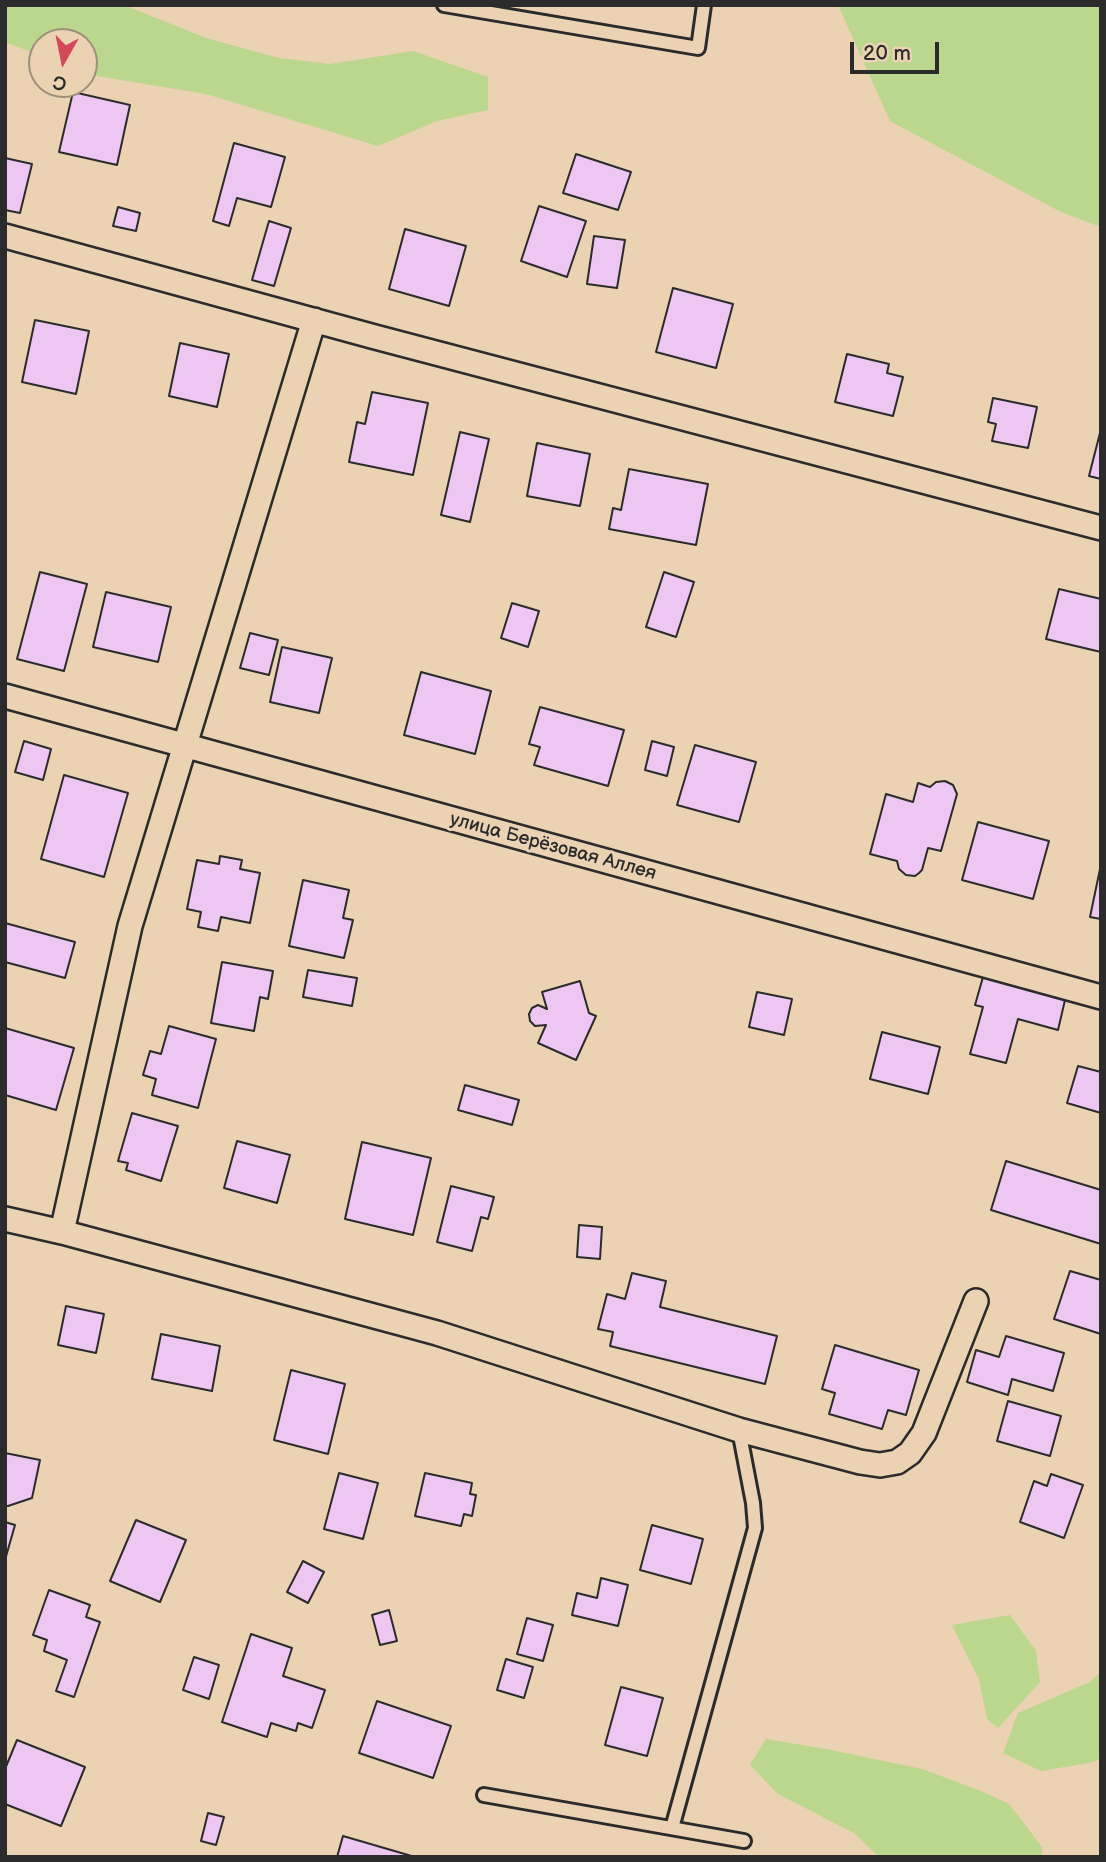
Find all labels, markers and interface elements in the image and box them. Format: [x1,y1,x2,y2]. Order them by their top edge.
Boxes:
north arrow [28,28,98,98]
scale bar [854,28,943,72]
text: 20 m [863,41,911,66]
text: С [52,70,68,95]
street label: улица Берёзовая Аллея [447,808,659,886]

